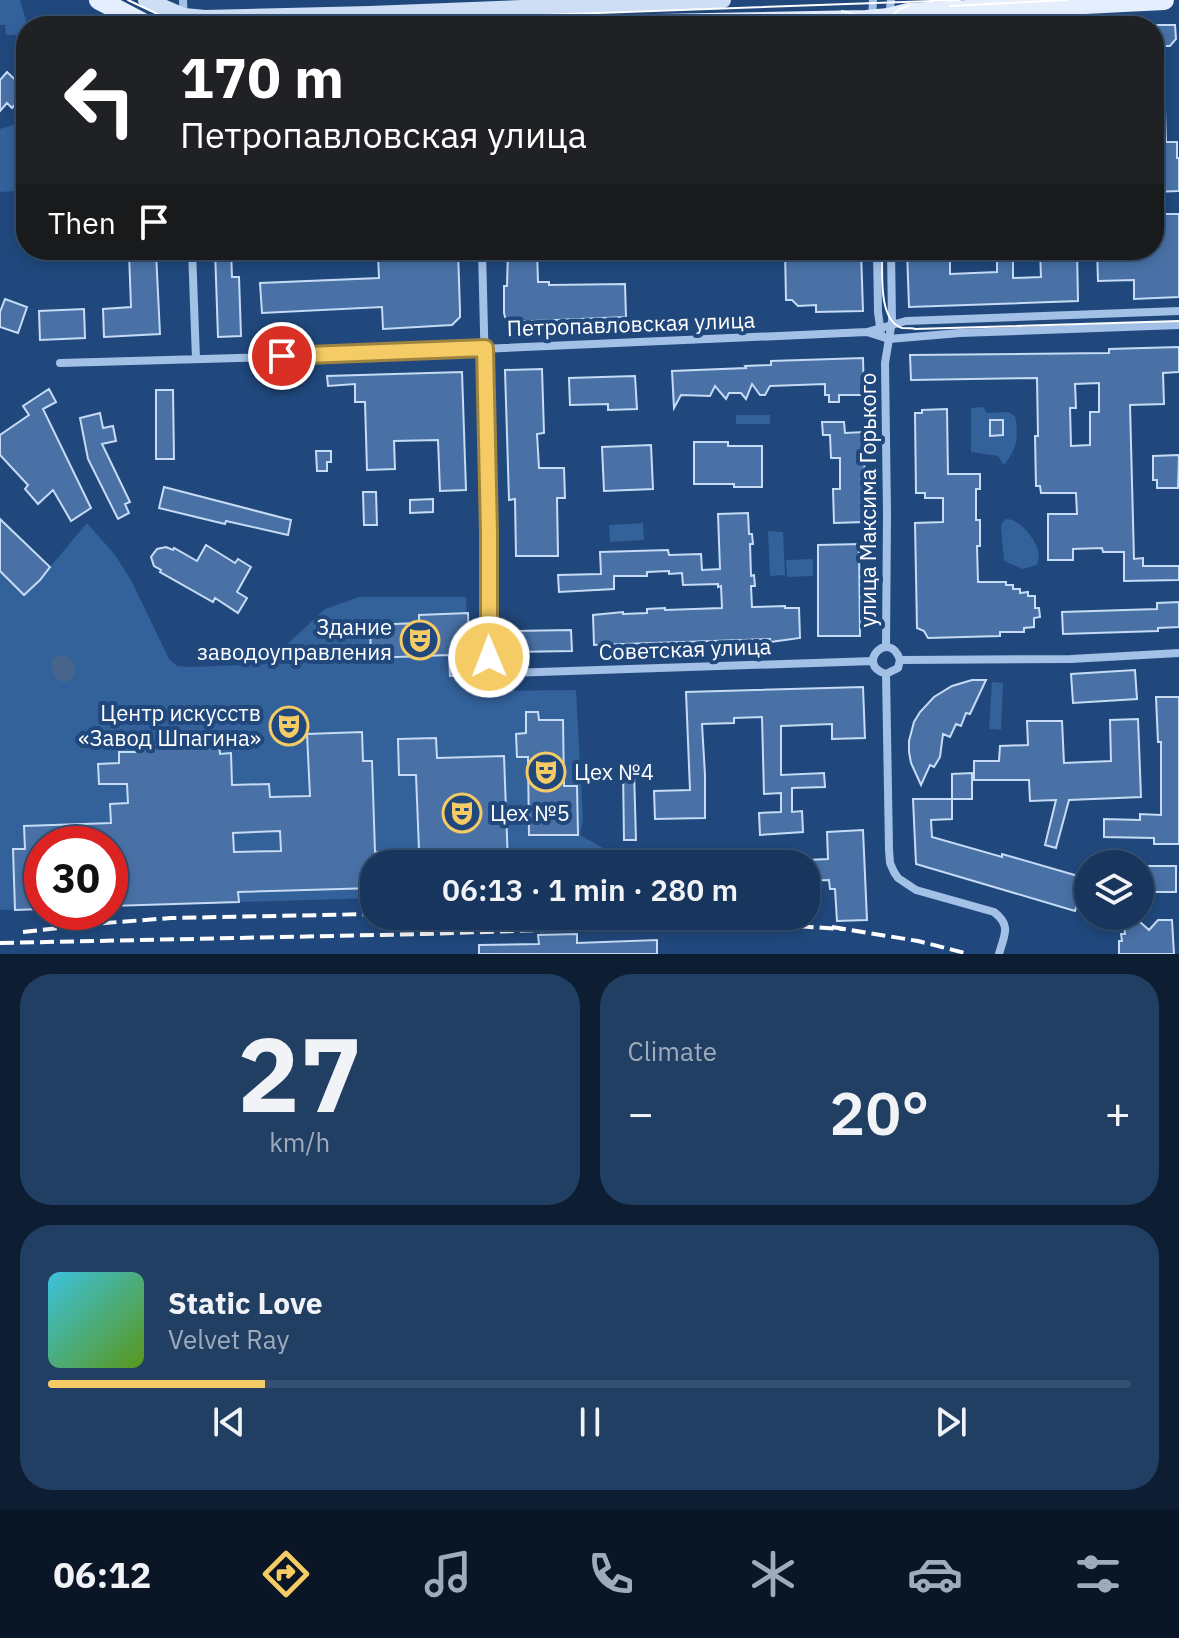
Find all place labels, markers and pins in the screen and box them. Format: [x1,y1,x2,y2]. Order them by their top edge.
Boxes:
pin [248,322,316,390]
place label: Здание заводоуправления [197,612,392,666]
theatre icon: Здание заводоуправления [399,619,441,661]
place label: Центр искусств «Завод Шпагина» [78,698,261,752]
theatre icon: Центр искусств «Завод Шпагина» [268,705,310,747]
theatre icon: Цех №4 [525,751,567,793]
place label: Цех №4 [574,757,654,786]
theatre icon: Цех №5 [441,792,483,834]
place label: Цех №5 [490,798,570,827]

